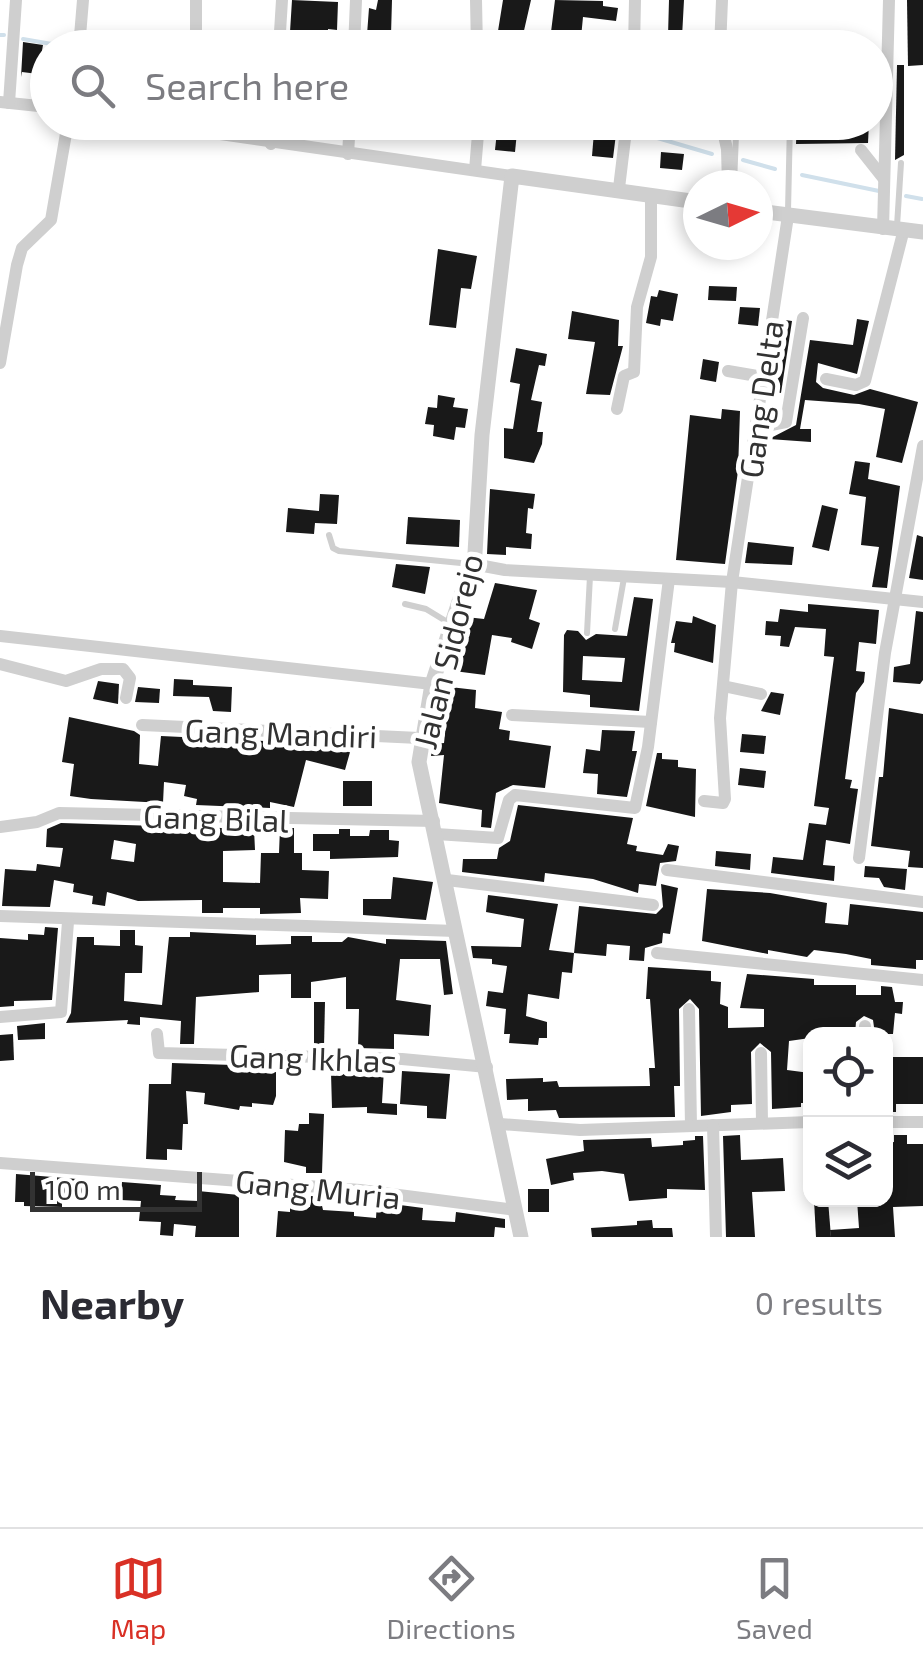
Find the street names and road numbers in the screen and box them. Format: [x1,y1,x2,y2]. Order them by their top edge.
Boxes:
street label: Gang Delta [730,318,790,480]
street label: Jalan Sidorejo [404,550,491,753]
street label: Gang Mandiri [184,710,378,754]
street label: Gang Bilal [143,795,290,839]
street label: Gang Ikhlas [228,1035,398,1079]
street label: Gang Muria [234,1160,402,1216]

